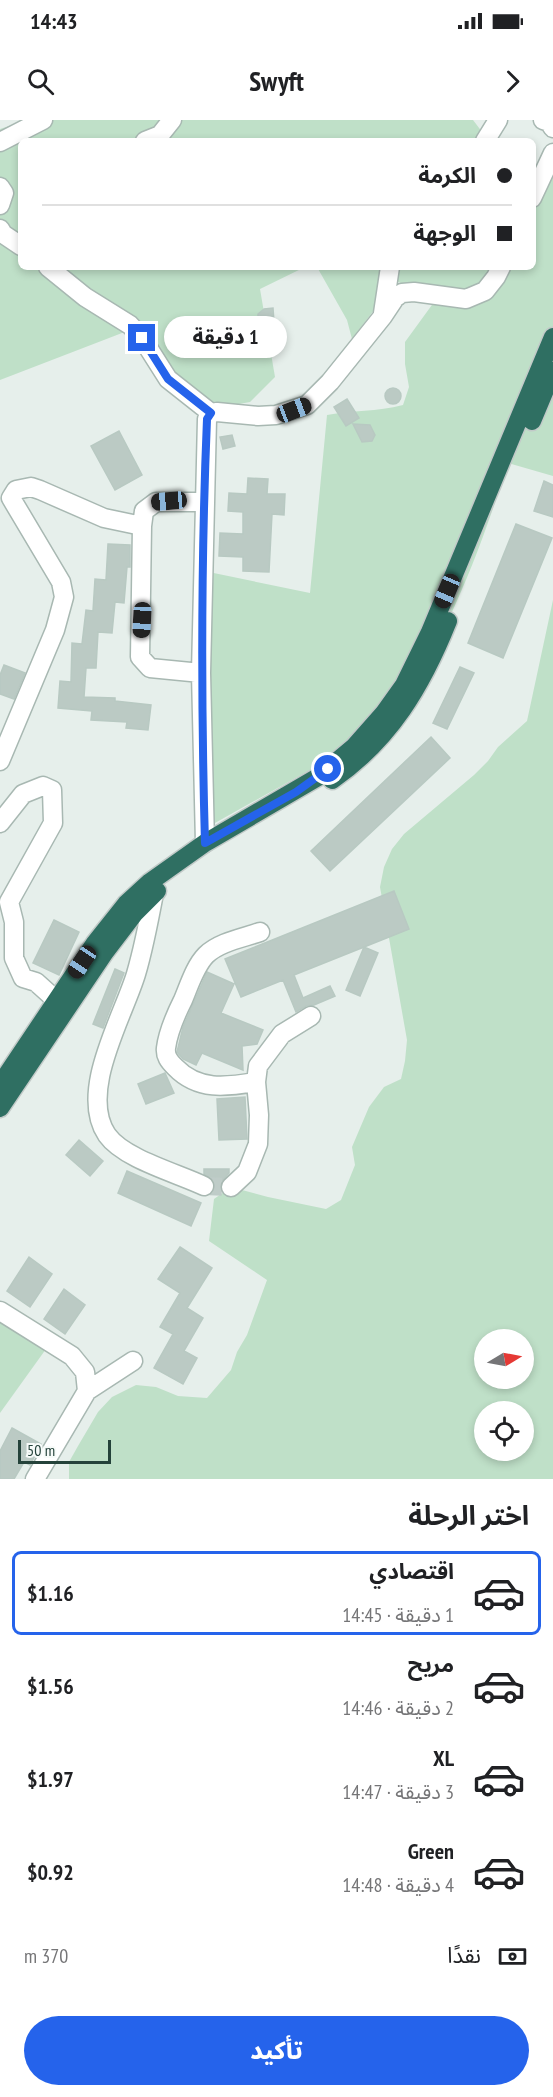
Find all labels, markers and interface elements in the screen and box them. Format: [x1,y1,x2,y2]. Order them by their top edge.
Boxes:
text: 14:43 [30,7,78,35]
text: Swyft [249,64,304,98]
icon: search [24,65,57,98]
icon: forward [496,65,529,98]
text: الكرمة [418,161,476,189]
text: الوجهة [413,219,476,247]
callout: 1 دقيقة [163,317,286,359]
route end [128,324,155,351]
text: 1 دقيقة [193,324,258,350]
car [274,395,314,425]
car [150,490,188,512]
car [432,571,462,611]
car [132,602,152,638]
route start [314,755,341,782]
car [64,942,100,982]
north arrow [474,1329,534,1389]
map controls [474,1329,534,1461]
button: locate [474,1401,534,1461]
scale bar [18,1437,111,1464]
text: 50 m [27,1440,55,1460]
text: اختر الرحلة [408,1498,529,1532]
text: اقتصادي [369,1557,454,1585]
icon: car [472,1566,526,1620]
text: $1.16 [27,1579,74,1607]
text: 1 دقيقة · 14:45 [342,1602,454,1628]
text: مريح [408,1650,454,1678]
icon: car [472,1659,526,1713]
text: $1.56 [27,1672,74,1700]
text: 2 دقيقة · 14:46 [342,1695,454,1721]
text: XL [433,1744,454,1772]
icon: car [472,1752,526,1806]
text: $1.97 [27,1765,74,1793]
text: 3 دقيقة · 14:47 [342,1779,454,1805]
text: Green [408,1837,454,1865]
icon: car [472,1845,526,1899]
text: $0.92 [27,1858,74,1886]
text: 4 دقيقة · 14:48 [342,1872,454,1898]
icon: cash [496,1940,529,1973]
text: نقدًا [447,1941,481,1969]
text: 370 m [24,1943,68,1969]
button: تأكيد [24,2016,529,2085]

